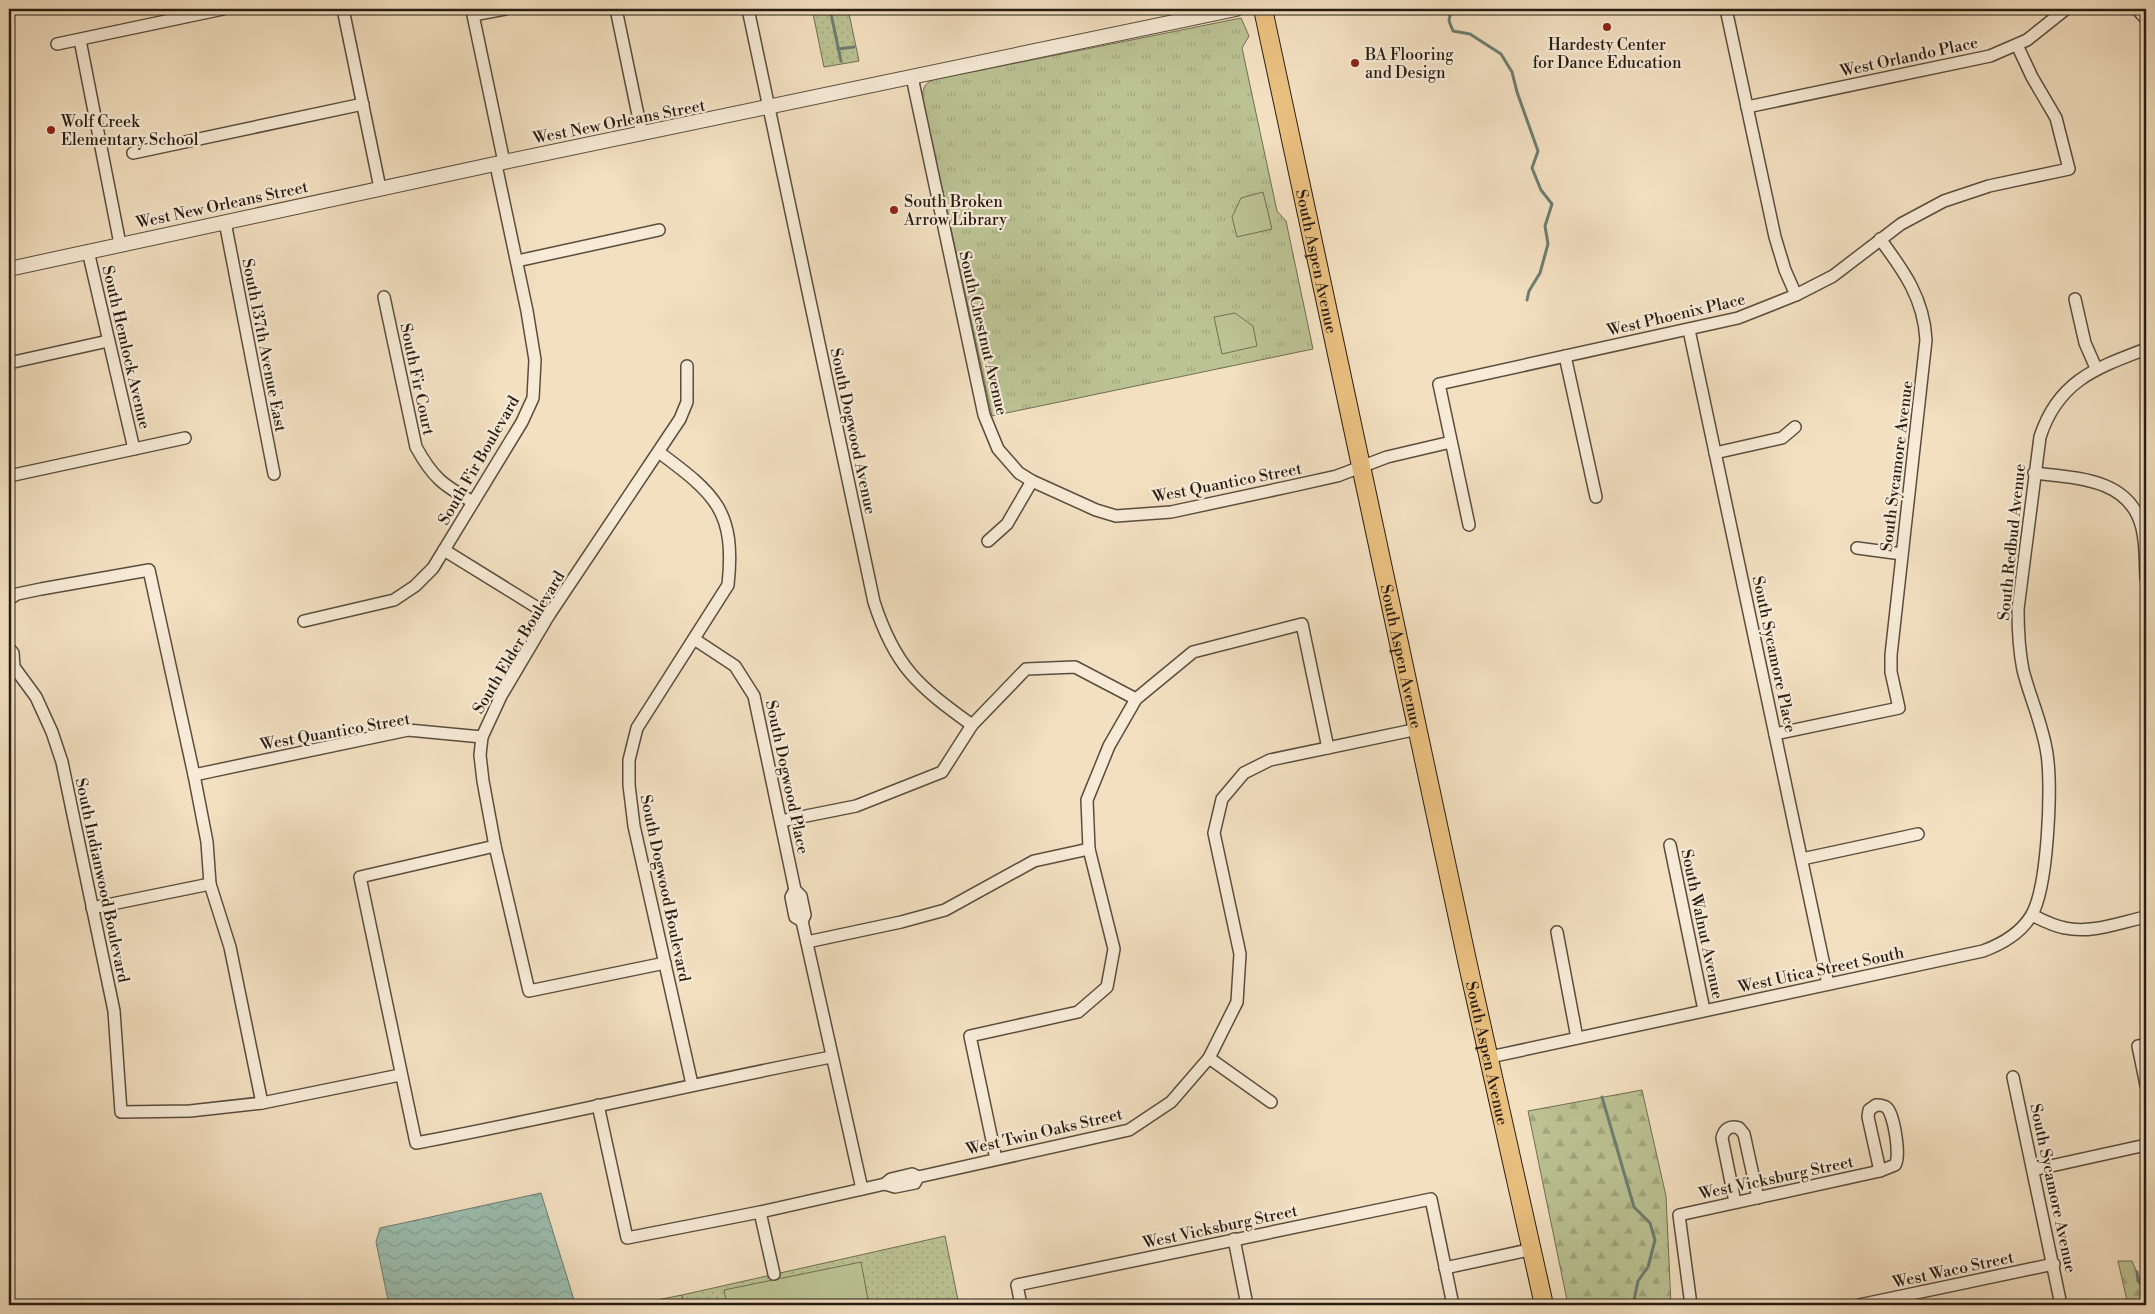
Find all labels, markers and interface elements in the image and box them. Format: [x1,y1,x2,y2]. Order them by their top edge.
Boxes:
marker: Hardesty Center for Dance Education [1601,21,1613,33]
street label: West Orlando Place [1837,33,1980,82]
place label: Hardesty Center for Dance Education [1532,35,1682,73]
place label: BA Flooring and Design [1364,45,1454,83]
marker: BA Flooring and Design [1349,57,1361,69]
street label: West New Orleans Street [530,95,707,149]
place label: Wolf Creek Elementary School [60,112,199,150]
marker: Wolf Creek Elementary School [45,124,57,136]
street label: West New Orleans Street [134,177,310,233]
street label: South Aspen Avenue [1291,188,1341,335]
place label: South Broken Arrow Library [903,192,1007,230]
marker: South Broken Arrow Library [888,204,900,216]
street label: South Chestnut Avenue [954,249,1012,417]
street label: South 137th Avenue East [237,257,291,434]
street label: South Hemlock Avenue [97,264,155,431]
street label: West Phoenix Place [1604,289,1747,341]
street label: South Fir Court [395,321,439,437]
street label: South Dogwood Avenue [826,346,880,516]
street label: South Sycamore Avenue [1877,379,1917,553]
street label: South Fir Boulevard [434,392,524,529]
street label: West Quantico Street [1150,459,1304,507]
street label: South Redbud Avenue [1994,463,2030,621]
street label: South Elder Boulevard [468,567,569,718]
street label: South Sycamore Place [1748,574,1800,734]
street label: South Aspen Avenue [1376,583,1426,730]
street label: South Dogwood Place [761,698,813,856]
street label: West Quantico Street [258,709,412,755]
street label: South Indianwood Boulevard [71,776,134,984]
street label: South Dogwood Boulevard [635,793,695,984]
street label: South Walnut Avenue [1676,847,1728,1001]
street label: West Utica Street South [1735,943,1906,998]
street label: South Aspen Avenue [1461,979,1513,1127]
street label: South Sycamore Avenue [2025,1102,2081,1275]
street label: West Twin Oaks Street [963,1104,1125,1160]
street label: West Vicksburg Street [1696,1152,1856,1204]
street label: West Vicksburg Street [1140,1201,1300,1253]
street label: West Waco Street [1890,1247,2016,1293]

